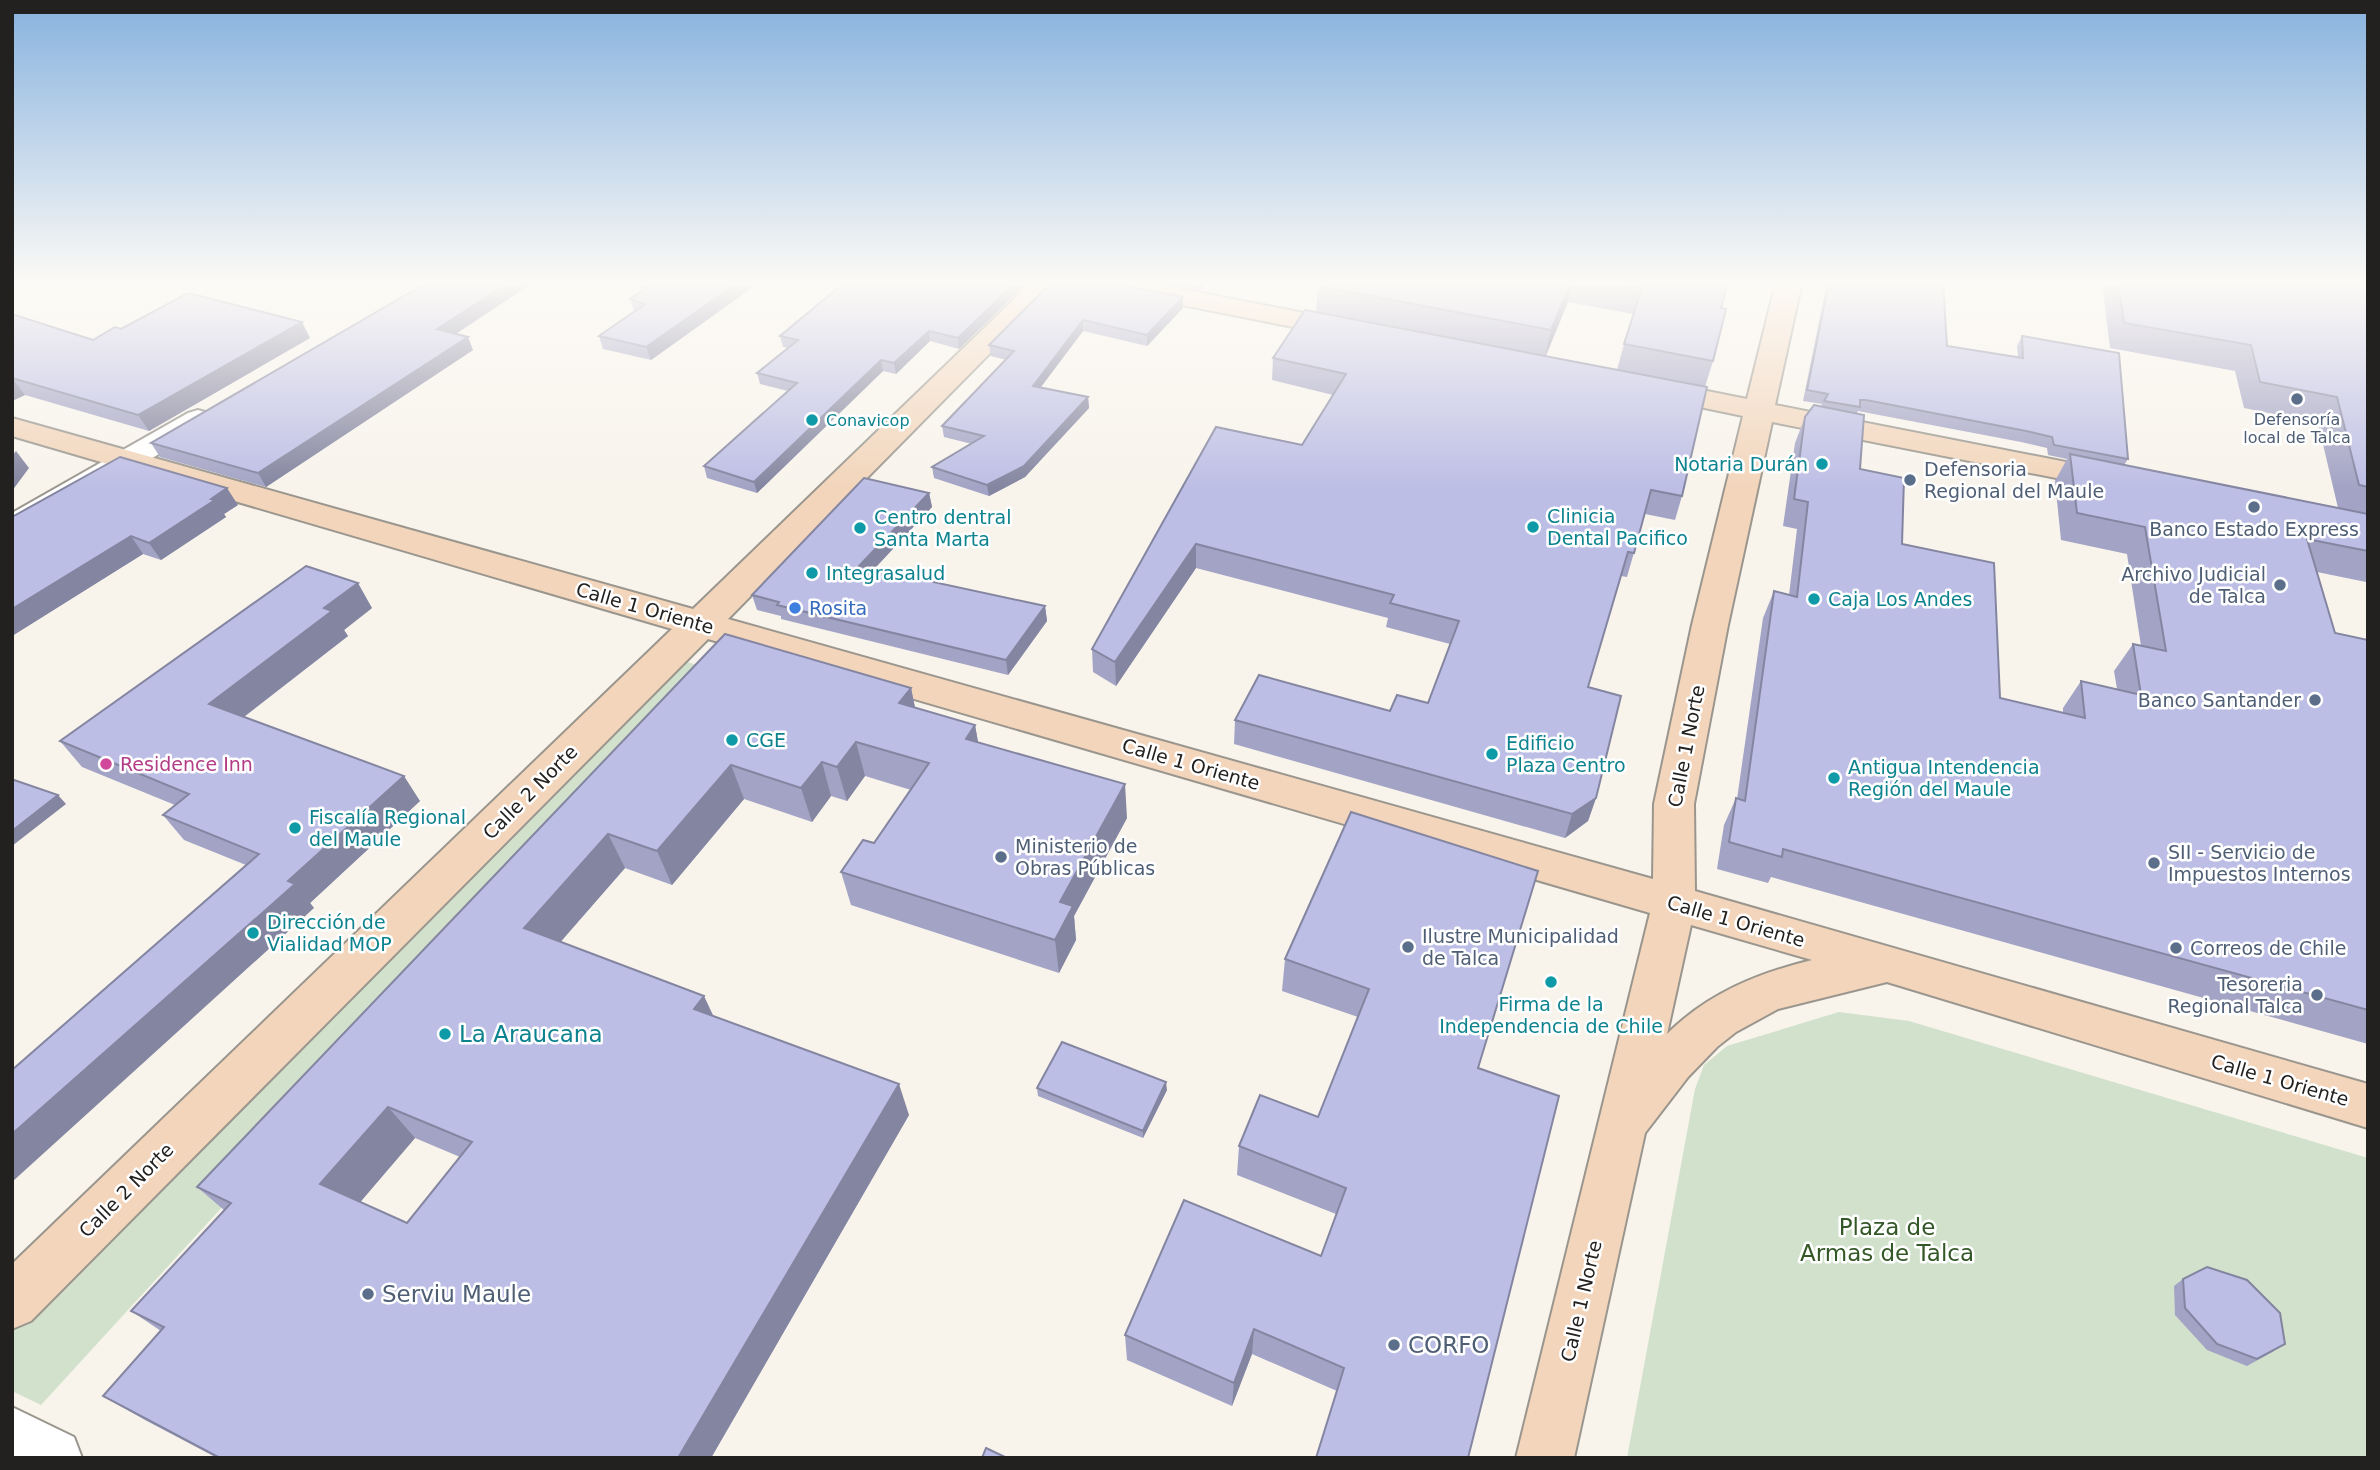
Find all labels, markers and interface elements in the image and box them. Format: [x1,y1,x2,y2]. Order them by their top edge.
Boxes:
marker: Defensoría local de Talca [2289,391,2305,407]
place label: Defensoría local de Talca [2243,410,2351,447]
place label: Conavicop [826,411,910,430]
marker: Conavicop [804,412,820,428]
place label: Notaria Durán [1674,453,1808,475]
marker: Notaria Durán [1814,456,1830,472]
place label: Defensoria Regional del Maule [1924,458,2104,502]
marker: Defensoria Regional del Maule [1902,472,1918,488]
marker: Banco Estado Express [2246,499,2262,515]
place label: Clinicia Dental Pacifico [1547,505,1688,549]
place label: Centro dentral Santa Marta [874,506,1011,550]
place label: Banco Estado Express [2149,518,2359,540]
marker: Clinicia Dental Pacifico [1525,519,1541,535]
marker: Centro dentral Santa Marta [852,520,868,536]
place label: Integrasalud [826,562,945,584]
place label: Archivo Judicial de Talca [2121,563,2266,607]
marker: Integrasalud [804,565,820,581]
marker: Archivo Judicial de Talca [2272,577,2288,593]
street label: Calle 1 Oriente [574,578,716,638]
place label: Caja Los Andes [1828,588,1972,610]
marker: Caja Los Andes [1806,591,1822,607]
place label: Rosita [809,597,867,619]
marker: Rosita [787,600,803,616]
street label: Calle 1 Norte [1663,683,1709,809]
place label: Banco Santander [2138,689,2301,711]
marker: Banco Santander [2307,692,2323,708]
place label: CGE [746,729,786,751]
marker: CGE [724,732,740,748]
place label: Edificio Plaza Centro [1506,732,1626,776]
street label: Calle 1 Oriente [1120,734,1262,794]
street label: Calle 2 Norte [478,740,582,844]
marker: Edificio Plaza Centro [1484,746,1500,762]
place label: Residence Inn [120,753,253,775]
marker: Residence Inn [98,756,114,772]
place label: Antigua Intendencia Región del Maule [1848,756,2040,800]
marker: Antigua Intendencia Región del Maule [1826,770,1842,786]
place label: Fiscalía Regional del Maule [309,806,466,850]
marker: Fiscalía Regional del Maule [287,820,303,836]
place label: Ministerio de Obras Públicas [1015,835,1155,879]
place label: SII - Servicio de Impuestos Internos [2168,841,2351,885]
marker: Ministerio de Obras Públicas [993,849,1009,865]
marker: SII - Servicio de Impuestos Internos [2146,855,2162,871]
street label: Calle 1 Oriente [1665,891,1807,951]
place label: Dirección de Vialidad MOP [267,911,392,955]
marker: Dirección de Vialidad MOP [245,925,261,941]
place label: Ilustre Municipalidad de Talca [1422,925,1619,969]
place label: Correos de Chile [2190,937,2346,959]
marker: Ilustre Municipalidad de Talca [1400,939,1416,955]
marker: Correos de Chile [2168,940,2184,956]
place label: Tesoreria Regional Talca [2168,973,2303,1017]
marker: Firma de la Independencia de Chile [1543,974,1559,990]
marker: Tesoreria Regional Talca [2309,987,2325,1003]
place label: Firma de la Independencia de Chile [1439,993,1663,1037]
place label: La Araucana [459,1021,603,1047]
marker: La Araucana [437,1026,453,1042]
street label: Calle 1 Oriente [2209,1050,2351,1110]
street label: Calle 2 Norte [74,1138,178,1242]
park label: Plaza de Armas de Talca [1800,1214,1974,1266]
street label: Calle 1 Norte [1556,1238,1606,1364]
place label: Serviu Maule [382,1281,531,1307]
marker: Serviu Maule [360,1286,376,1302]
place label: CORFO [1408,1332,1489,1358]
marker: CORFO [1386,1337,1402,1353]

